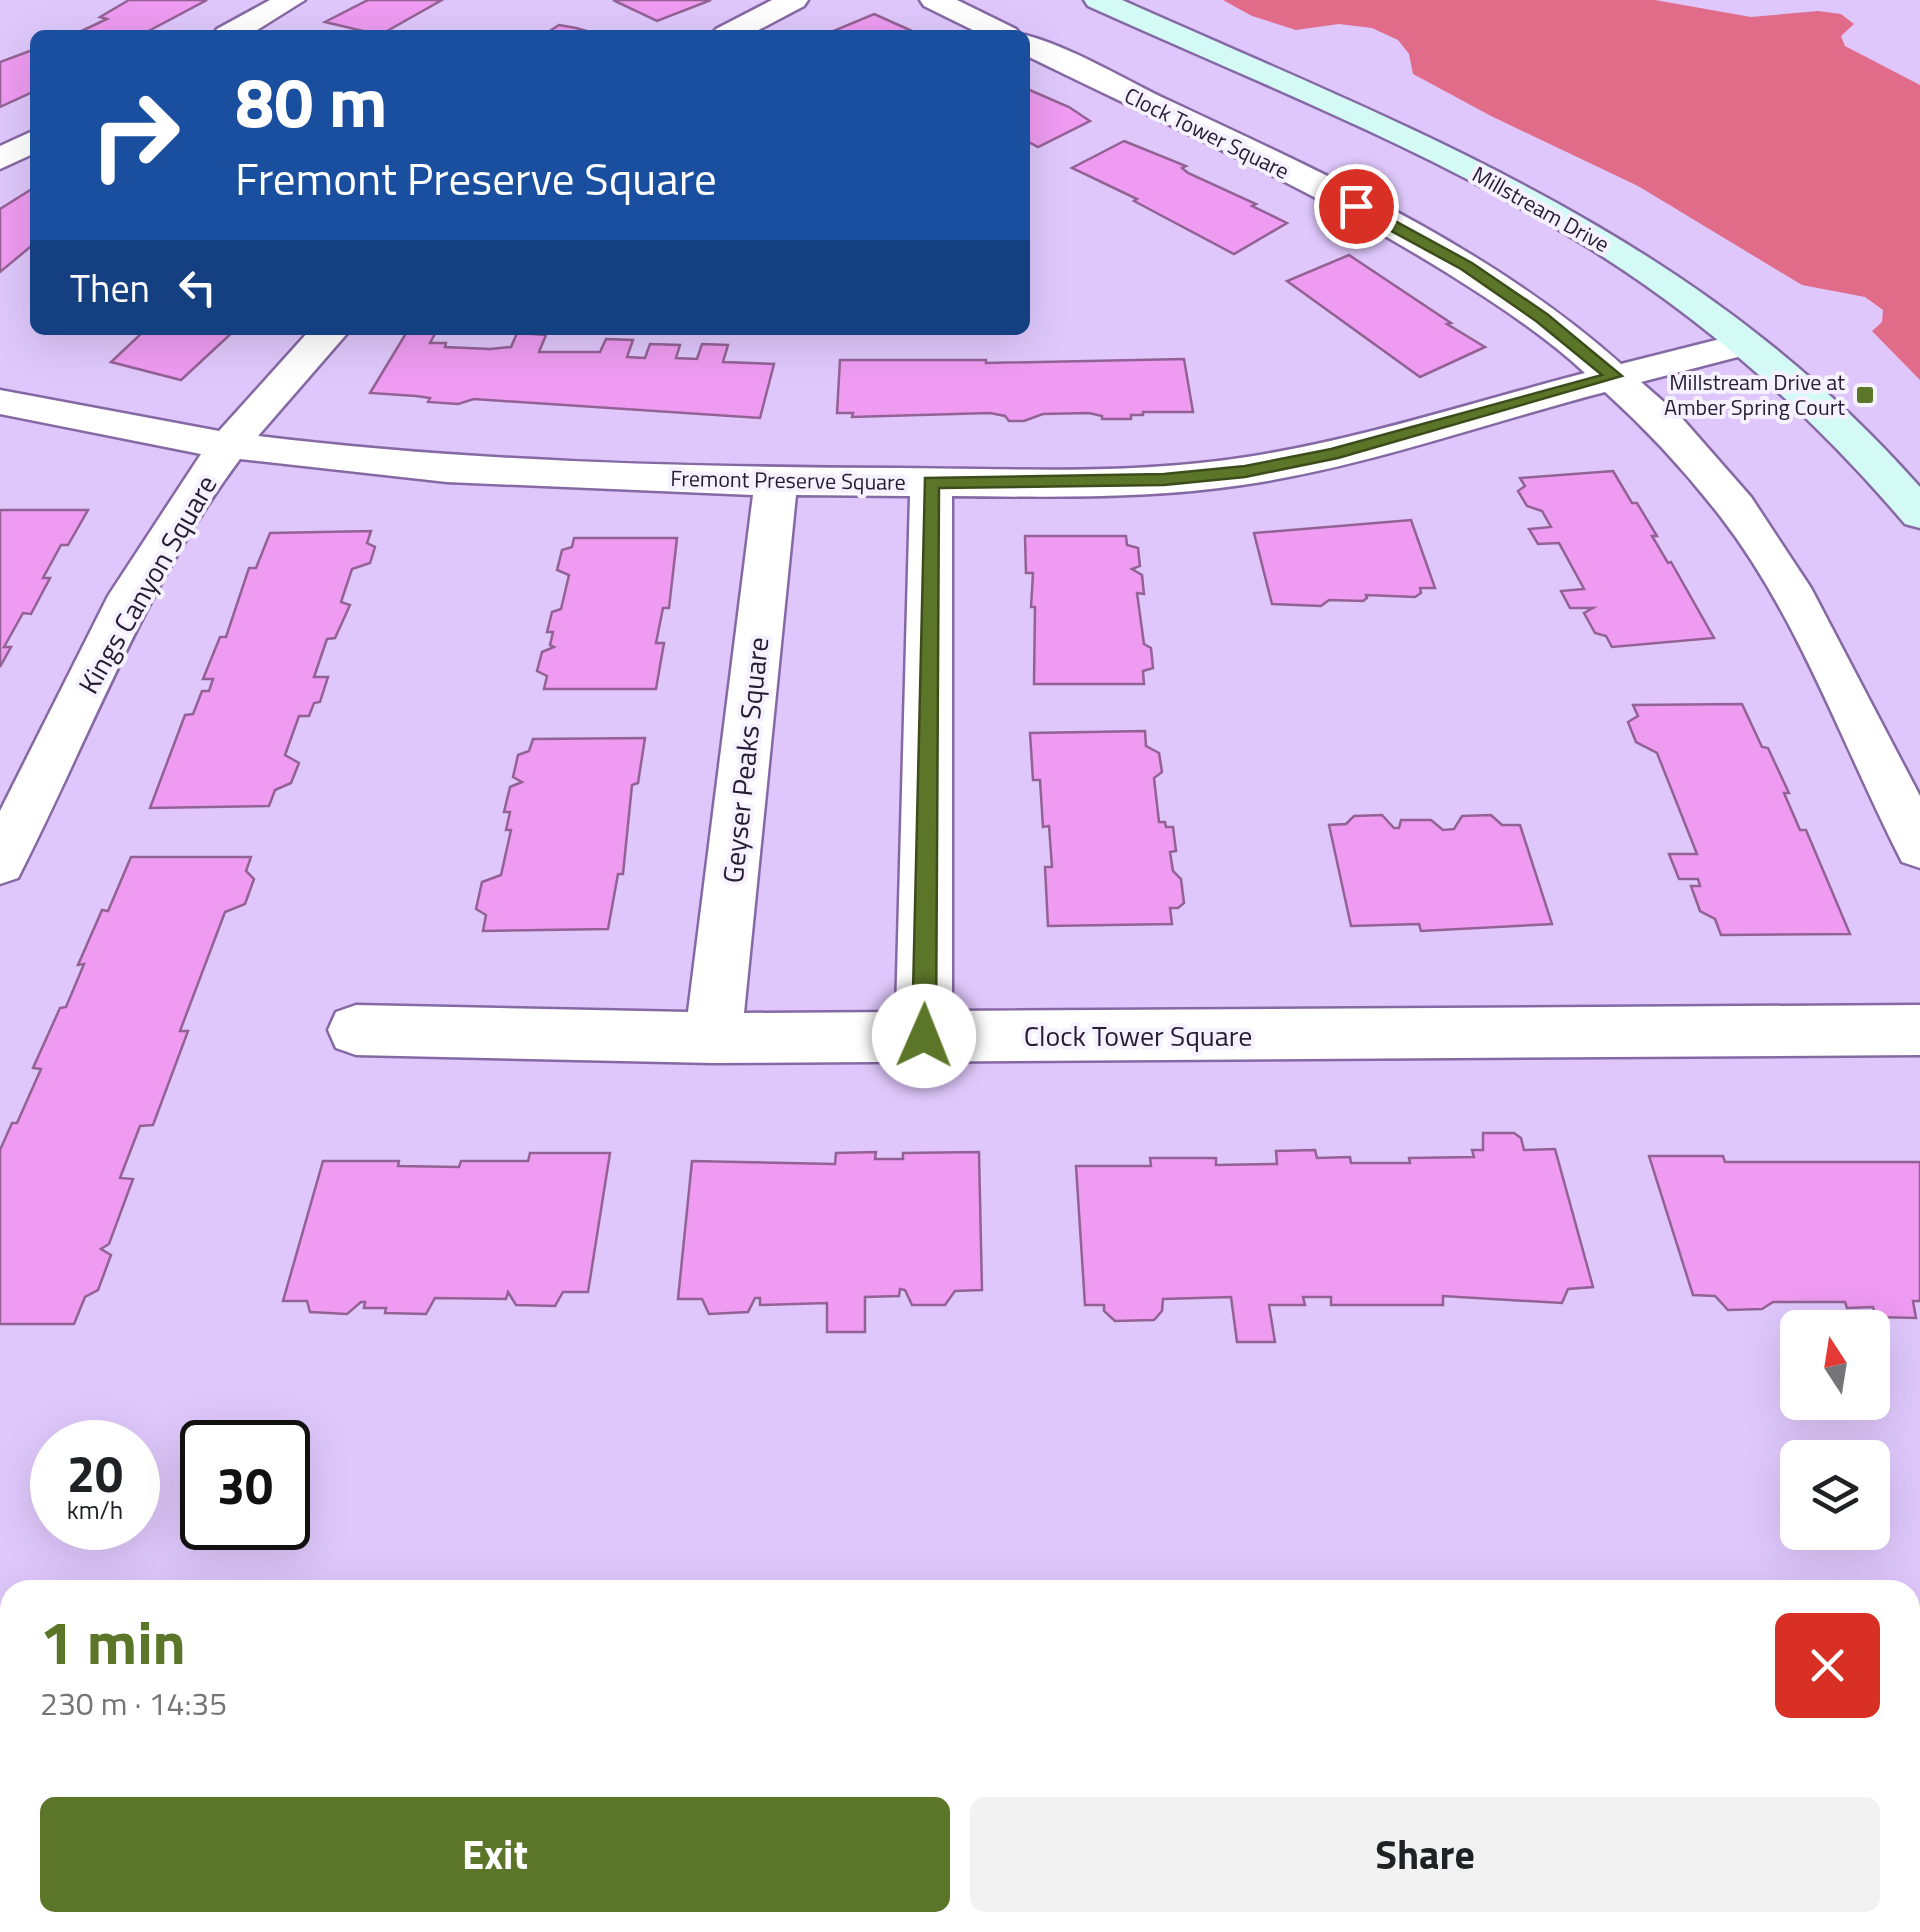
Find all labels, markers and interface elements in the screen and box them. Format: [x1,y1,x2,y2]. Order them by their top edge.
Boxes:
text: 80 m [235,48,388,154]
icon: right [70,70,200,200]
street label: Clock Tower Square [1119,78,1295,188]
text: Fremont Preserve Square [235,144,717,212]
street label: Millstream Drive [1466,157,1616,261]
pin [1314,164,1399,249]
icon: arrive [1329,179,1384,234]
text: Then [70,259,150,317]
icon: left [170,260,225,315]
place label: Millstream Drive at Amber Spring Court [1664,365,1845,424]
marker: Millstream Drive at Amber Spring Court [1854,384,1876,406]
street label: Fremont Preserve Square [670,461,906,499]
street label: Kings Canyon Square [67,467,227,701]
street label: Geyser Peaks Square [711,635,779,885]
position arrow [872,984,976,1088]
street label: Clock Tower Square [1024,1014,1252,1057]
north arrow [1780,1310,1890,1420]
map controls [1780,1310,1890,1550]
speed limit sign: 30 [180,1420,310,1550]
text: 20 [67,1435,123,1511]
button: layers [1780,1440,1890,1550]
text: km/h [67,1491,123,1529]
text: 1 min [40,1596,186,1687]
button: close [1775,1613,1880,1718]
text: 230 m · 14:35 [40,1679,227,1727]
button: Exit [40,1797,950,1912]
button: Share [970,1797,1880,1912]

